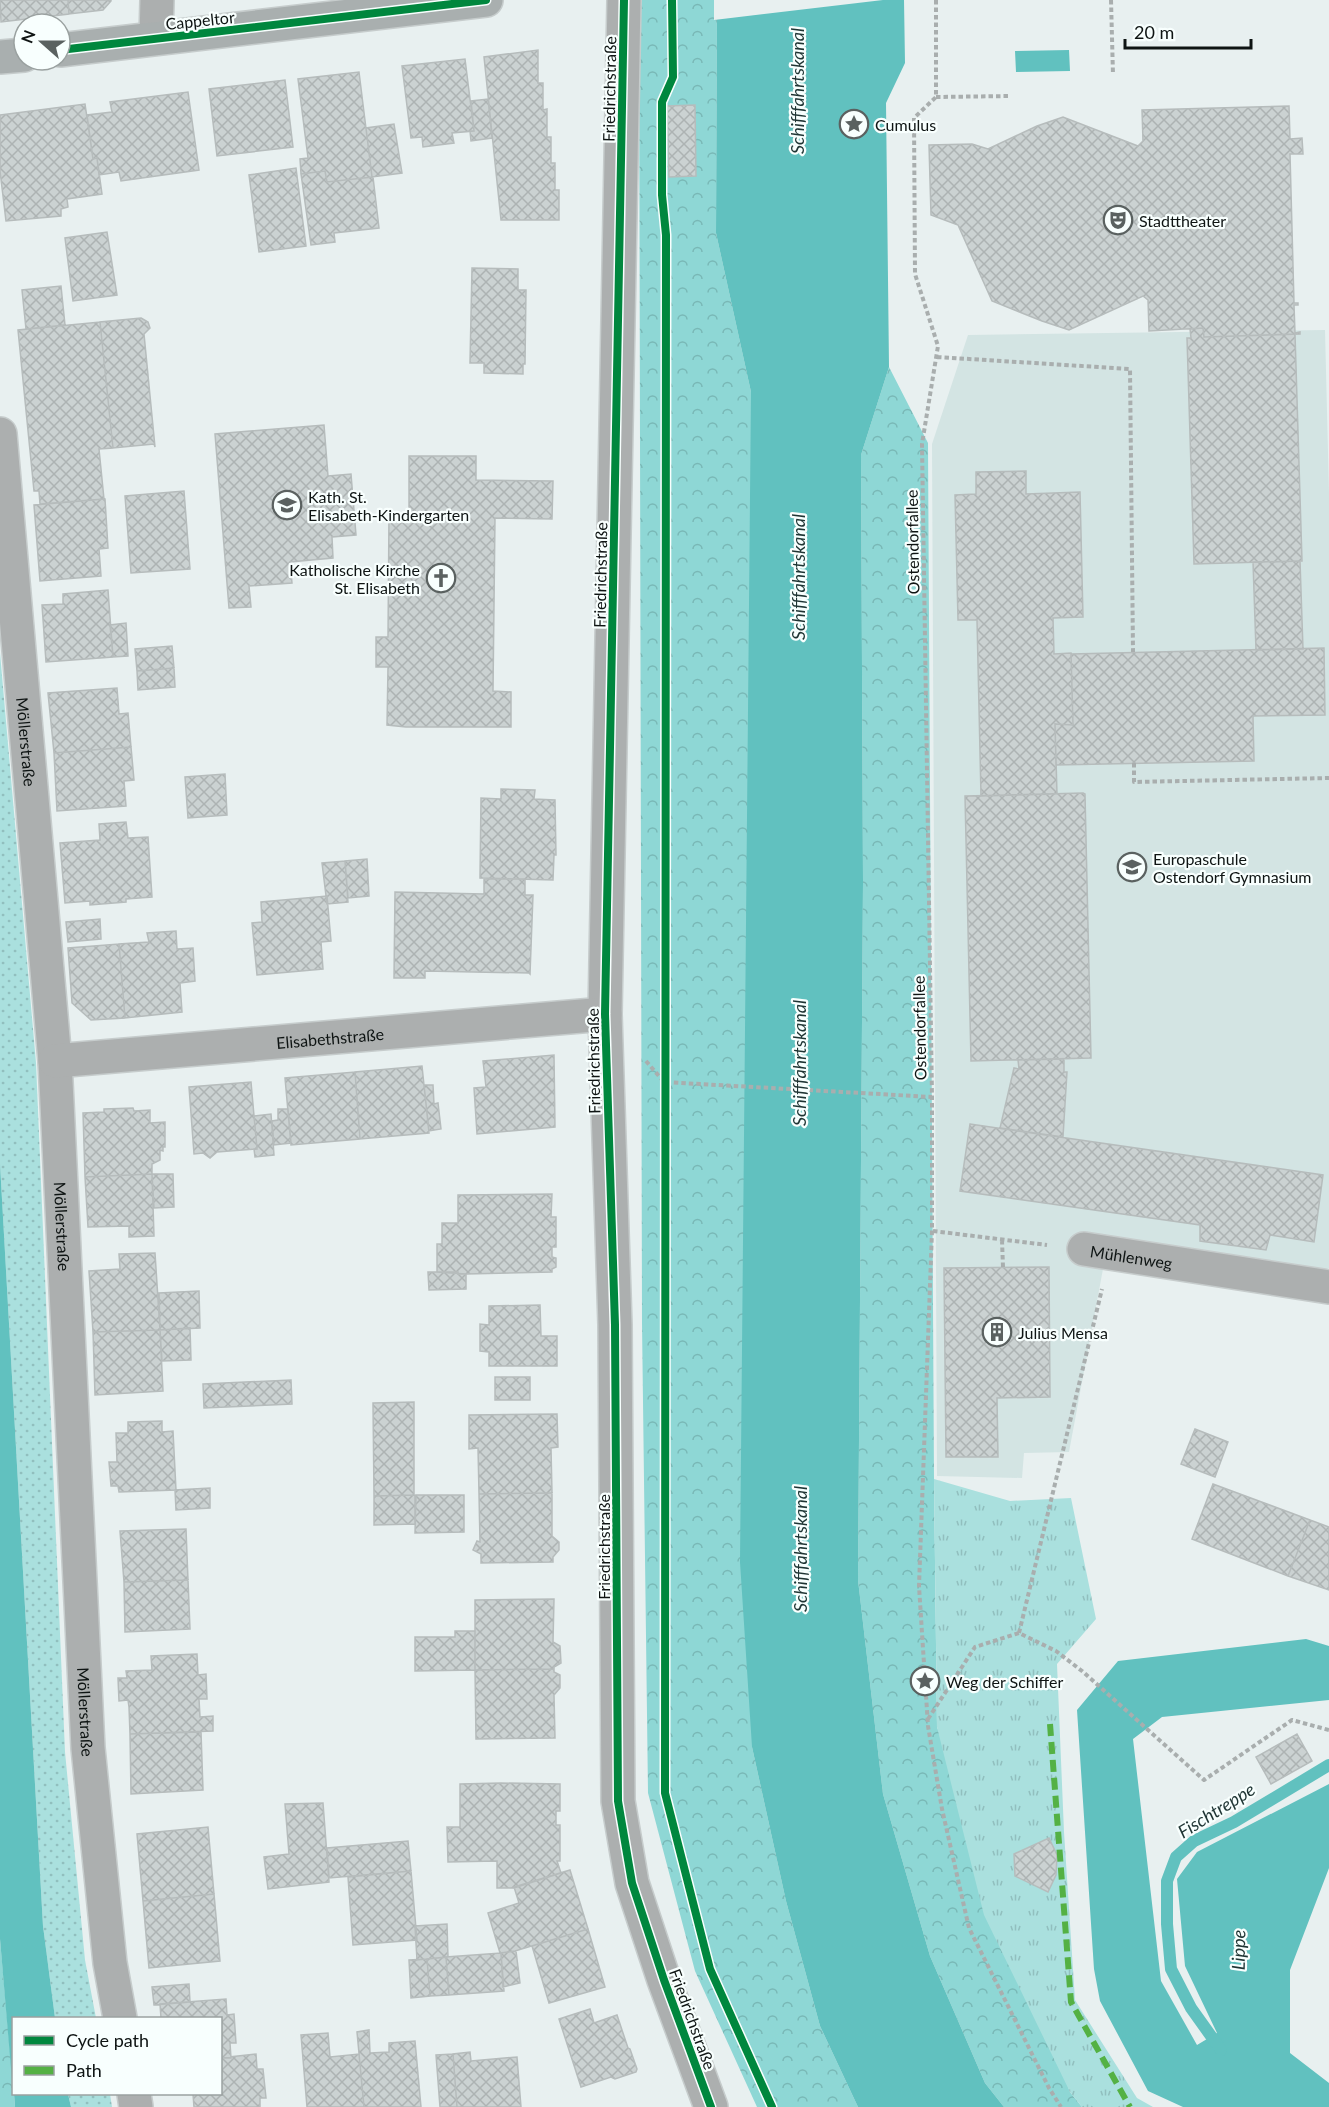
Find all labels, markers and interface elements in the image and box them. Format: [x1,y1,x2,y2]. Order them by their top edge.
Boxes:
street label: Cappeltor [164,7,236,33]
north arrow [12,12,72,72]
scale bar [1125,12,1251,50]
text: 20 m [1134,21,1174,43]
text: N [16,27,39,46]
water label: Schifffahrtskanal [786,28,808,154]
street label: Friedrichstraße [599,36,619,142]
place icon: Cumulus [838,108,870,140]
place label: Cumulus [875,115,936,134]
theatre icon: Stadttheater [1102,204,1134,236]
place label: Stadttheater [1139,211,1226,230]
place label: Kath. St. Elisabeth-Kindergarten [308,487,469,524]
school or university icon: Kath. St. Elisabeth-Kindergarten [271,489,303,521]
street label: Ostendorfallee [902,490,922,594]
water label: Schifffahrtskanal [787,514,809,640]
street label: Friedrichstraße [590,522,610,628]
place label: Katholische Kirche St. Elisabeth [289,560,420,597]
church icon: Katholische Kirche St. Elisabeth [425,562,457,594]
street label: Möllerstraße [14,696,40,787]
place label: Europaschule Ostendorf Gymnasium [1153,849,1311,886]
school or university icon: Europaschule Ostendorf Gymnasium [1116,851,1148,883]
street label: Ostendorfallee [909,976,929,1080]
water label: Schifffahrtskanal [788,1000,810,1126]
street label: Friedrichstraße [583,1008,603,1114]
street label: Elisabethstraße [275,1023,385,1052]
street label: Möllerstraße [51,1181,75,1272]
street label: Mühlenweg [1089,1241,1174,1272]
building icon: Julius Mensa [981,1316,1013,1348]
place label: Julius Mensa [1018,1323,1108,1342]
water label: Schifffahrtskanal [789,1486,811,1612]
street label: Friedrichstraße [594,1494,613,1600]
place icon: Weg der Schiffer [909,1665,941,1697]
street label: Möllerstraße [75,1667,98,1758]
place label: Weg der Schiffer [946,1672,1063,1691]
water label: Fischtreppe [1173,1778,1259,1842]
water label: Lippe [1227,1930,1249,1970]
street label: Friedrichstraße [666,1966,720,2072]
legend [12,2017,222,2095]
text: Cycle path [66,2029,149,2051]
text: Path [66,2059,102,2081]

